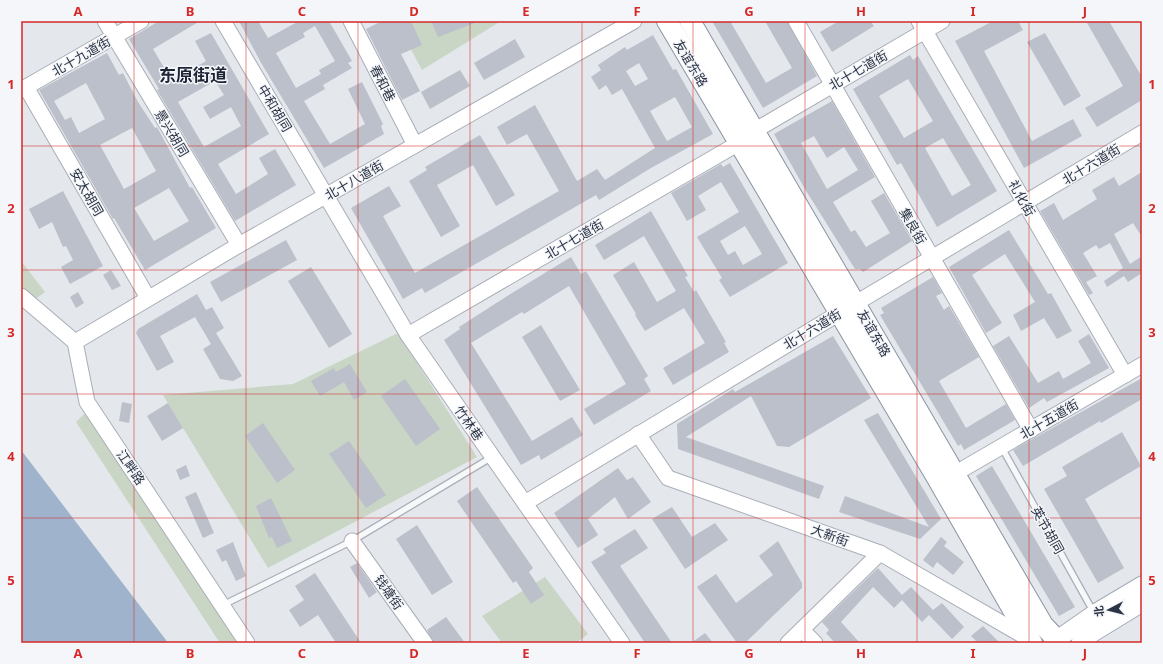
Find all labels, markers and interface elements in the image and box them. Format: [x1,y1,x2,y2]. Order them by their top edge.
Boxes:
text: A [74,2,83,20]
text: B [186,2,194,20]
text: C [298,2,306,20]
text: D [409,2,419,20]
text: E [522,2,530,20]
text: F [633,2,641,20]
text: G [744,2,754,20]
text: H [856,2,866,20]
text: I [970,2,976,20]
text: J [1082,2,1087,20]
street label: 北十九道街 [48,32,114,80]
street label: 友谊东路 [670,36,712,90]
street label: 北十七道街 [825,46,891,94]
street label: 春和巷 [366,62,400,104]
district label: 东原街道 [159,63,227,86]
text: 1 [7,75,15,93]
text: 1 [1148,75,1156,93]
street label: 中和胡同 [254,81,296,135]
street label: 景兴胡同 [151,106,193,160]
street label: 北十六道街 [1059,140,1123,188]
street label: 北十八道街 [321,156,387,204]
street label: 安太胡同 [66,165,108,219]
street label: 礼化街 [1004,177,1040,219]
text: 2 [7,199,15,217]
text: 2 [1148,199,1156,217]
street label: 集良街 [895,205,931,247]
street label: 北十七道街 [541,215,607,263]
street label: 北十六道街 [780,305,844,353]
street label: 友谊东路 [853,306,895,360]
text: 3 [7,323,15,341]
text: 3 [1148,323,1156,341]
street label: 北十五道街 [1016,395,1082,443]
street label: 竹林巷 [450,402,488,444]
street label: 江畔路 [113,446,149,488]
text: 4 [7,447,15,465]
text: 4 [1148,447,1156,465]
street label: 英节胡同 [1028,503,1068,557]
street label: 大新街 [809,520,851,550]
text: 5 [7,571,15,589]
street label: 钱塘街 [370,571,408,613]
text: 5 [1148,571,1156,589]
north arrow [1089,590,1129,630]
text: 北 [1090,605,1107,618]
text: A [74,644,83,662]
text: B [186,644,194,662]
text: C [298,644,306,662]
text: D [409,644,419,662]
text: E [522,644,530,662]
text: F [633,644,641,662]
text: G [744,644,754,662]
text: H [856,644,866,662]
text: I [970,644,976,662]
text: J [1082,644,1087,662]

